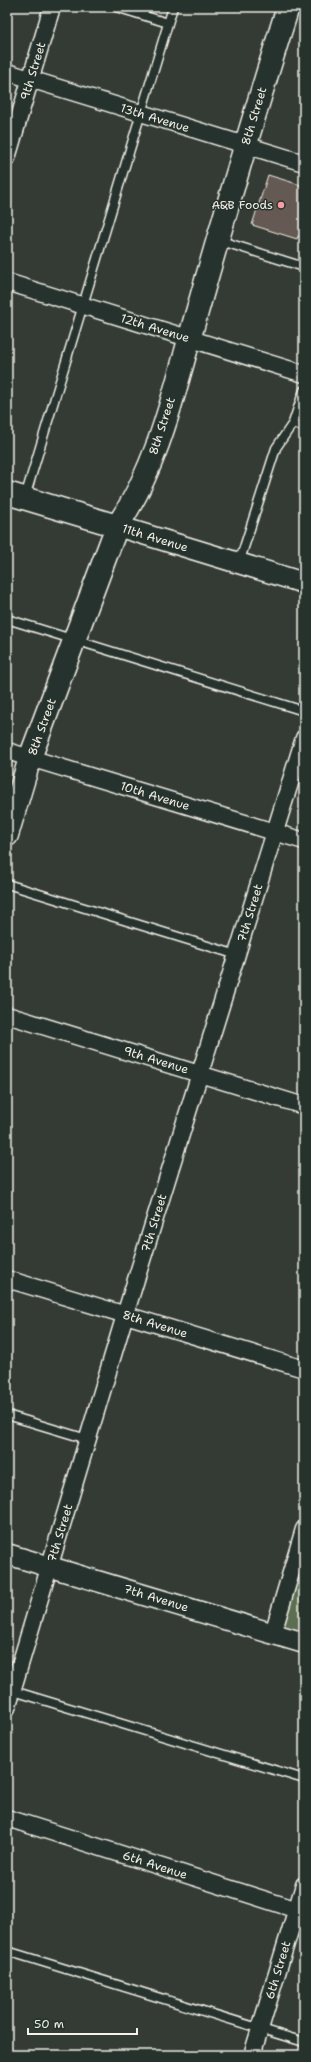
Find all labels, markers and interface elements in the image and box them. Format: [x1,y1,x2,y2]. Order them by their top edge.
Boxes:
street label: 9th Street [17,40,49,102]
street label: 8th Street [238,85,270,147]
street label: 13th Avenue [118,100,192,136]
place label: A&B Foods [211,197,273,213]
marker: A&B Foods [276,200,286,210]
street label: 12th Avenue [119,310,192,346]
street label: 8th Street [145,395,179,457]
street label: 11th Avenue [120,520,190,556]
street label: 8th Street [24,696,60,758]
street label: 10th Avenue [118,778,192,814]
street label: 7th Street [234,882,266,944]
street label: 9th Avenue [122,1043,191,1078]
street label: 7th Street [138,1192,170,1254]
street label: 8th Avenue [121,1307,190,1342]
street label: 7th Street [44,1502,76,1564]
street label: 7th Avenue [122,1581,191,1616]
street label: 6th Avenue [121,1847,190,1883]
street label: 6th Street [262,1939,294,2001]
scale bar [28,2010,137,2036]
text: 50 m [34,2016,64,2032]

